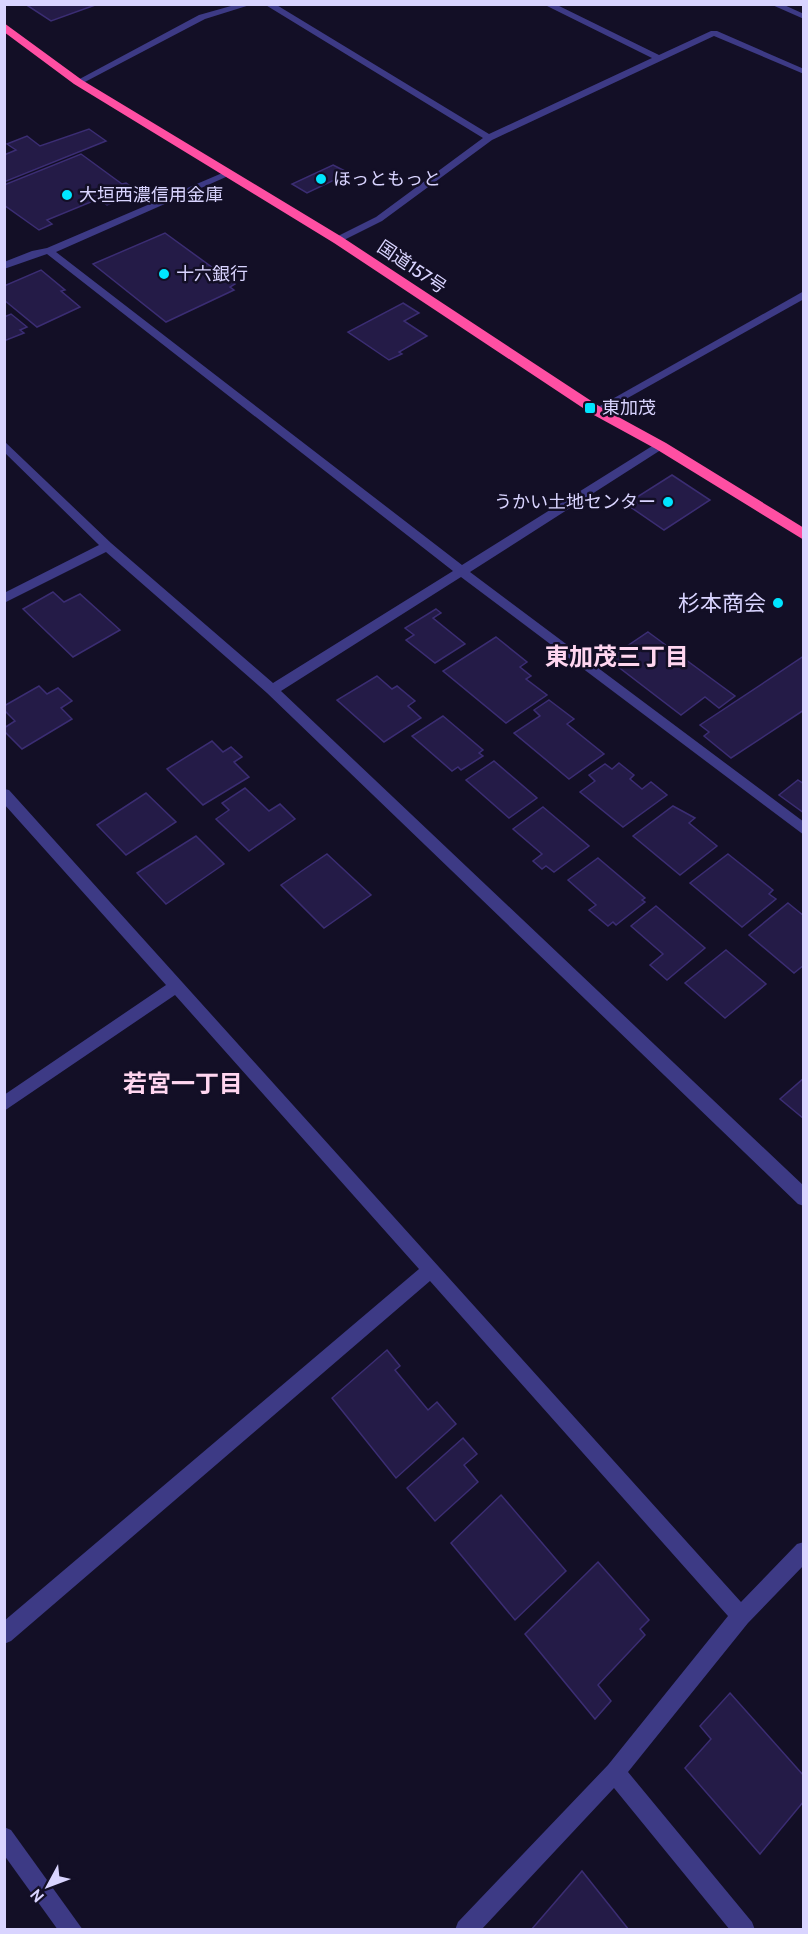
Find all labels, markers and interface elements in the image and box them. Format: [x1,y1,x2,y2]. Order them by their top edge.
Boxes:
place label: ほっともっと [333,168,441,190]
marker: ほっともっと [314,172,328,186]
place label: 大垣西濃信用金庫 [79,184,223,206]
marker: 大垣西濃信用金庫 [60,188,74,202]
street label: 国道157号 [373,236,451,298]
place label: 十六銀行 [176,263,248,285]
marker: 十六銀行 [157,267,171,281]
place label: 東加茂 [602,397,656,419]
marker: 東加茂 [583,401,597,415]
place label: うかい土地センター [494,491,656,513]
marker: うかい土地センター [661,495,675,509]
place label: 杉本商会 [678,590,766,617]
marker: 杉本商会 [771,596,785,610]
district label: 東加茂三丁目 [545,642,689,671]
district label: 若宮一丁目 [123,1069,243,1098]
north arrow [18,1856,78,1916]
text: N [26,1885,48,1906]

